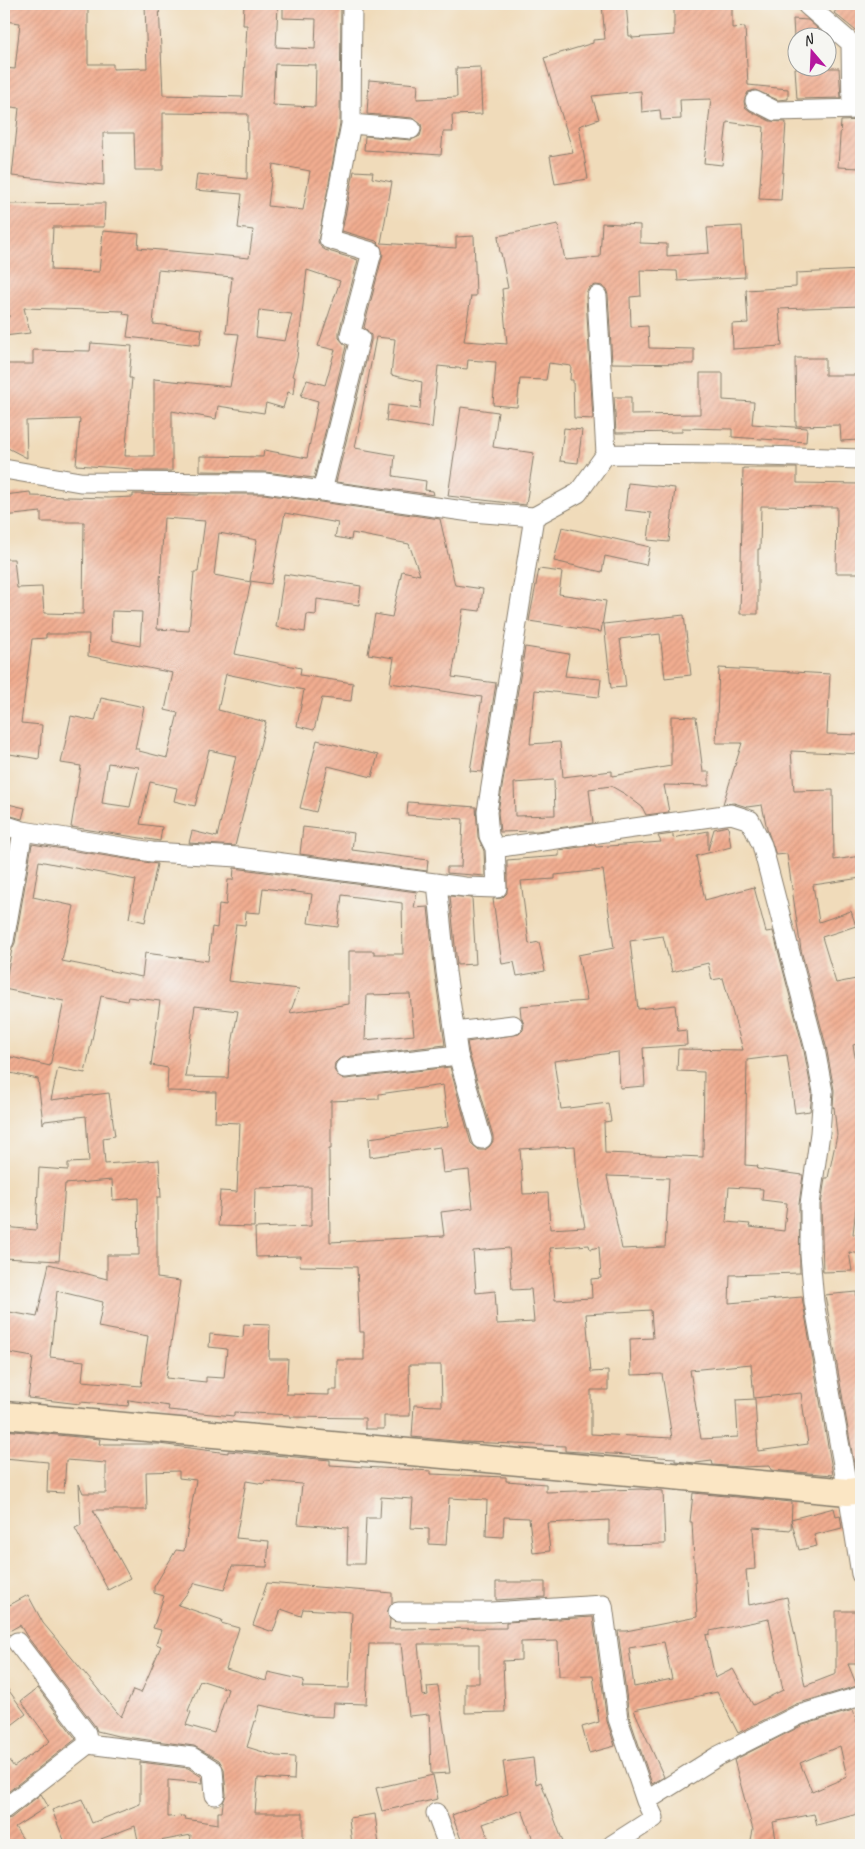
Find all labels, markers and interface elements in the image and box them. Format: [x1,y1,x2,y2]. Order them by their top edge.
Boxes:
north arrow [788,28,838,78]
text: N [801,30,817,50]

